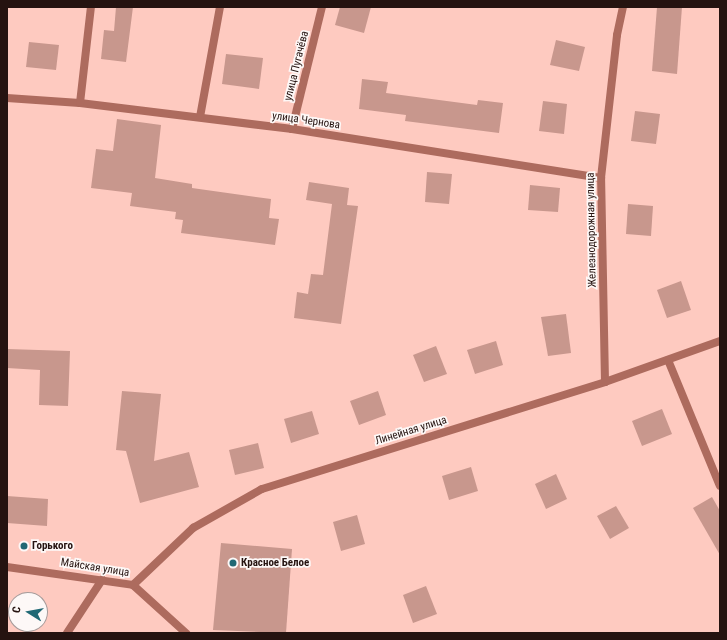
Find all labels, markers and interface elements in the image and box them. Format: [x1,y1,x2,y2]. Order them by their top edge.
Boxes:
street label: улица Пугачёва [282,30,312,102]
street label: улица Чернова [271,110,341,132]
street label: Железнодорожная улица [584,172,600,288]
street label: Линейная улица [374,414,448,448]
place label: Горького [32,539,73,553]
marker: Горького [19,541,29,551]
street label: Майская улица [60,556,130,580]
place label: Красное Белое [241,556,309,570]
marker: Красное Белое [228,558,238,568]
north arrow [8,592,48,632]
text: С [10,605,24,614]

